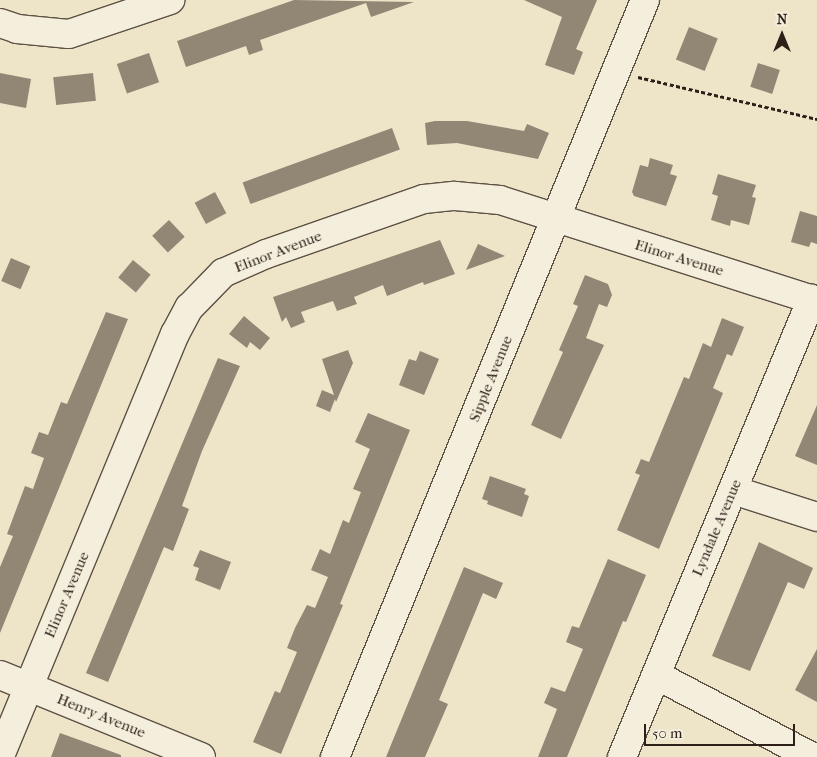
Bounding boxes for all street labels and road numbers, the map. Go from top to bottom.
street label: Elinor Avenue [232,227,324,277]
street label: Elinor Avenue [632,236,726,280]
street label: Sipple Avenue [466,333,516,425]
street label: Lyndale Avenue [688,477,746,579]
street label: Elinor Avenue [41,549,93,641]
street label: Henry Avenue [54,690,148,742]

